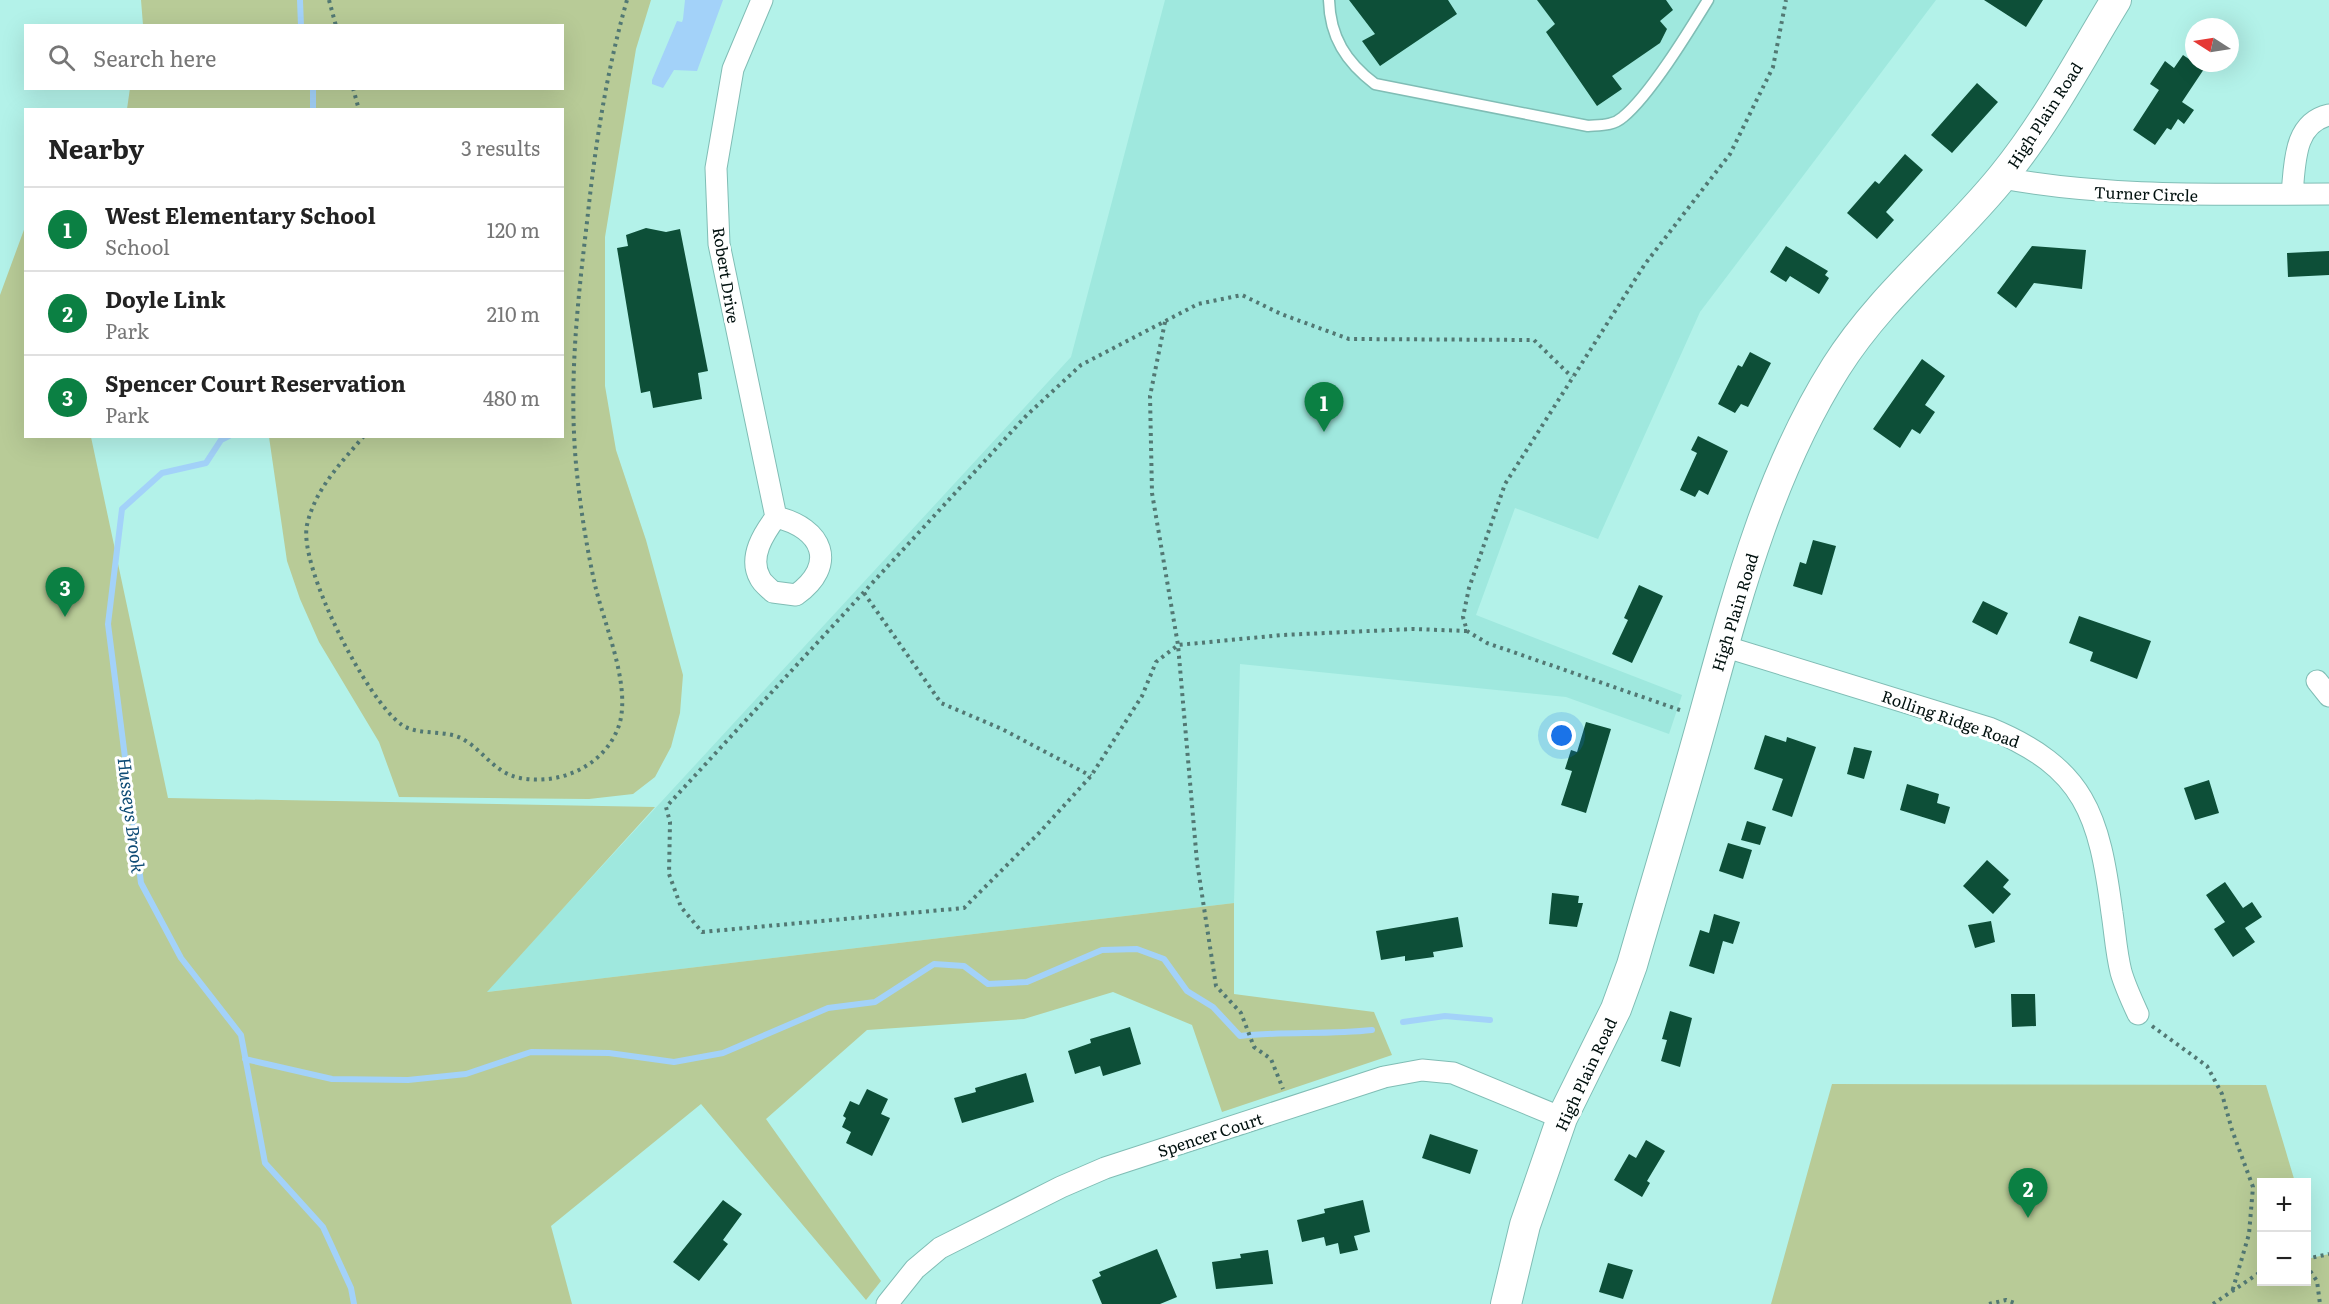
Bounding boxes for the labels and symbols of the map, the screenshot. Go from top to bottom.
north arrow [2185,18,2239,72]
street label: High Plain Road [2000,57,2088,173]
street label: Turner Circle [2094,179,2198,207]
street label: Robert Drive [708,225,746,325]
pin: 1 [1304,382,1344,432]
street label: High Plain Road [1705,550,1763,674]
pin: 3 [46,568,84,617]
street label: Rolling Ridge Road [1879,683,2023,753]
your location [1547,721,1576,750]
water label: Husseys Brook [112,756,153,875]
street label: High Plain Road [1548,1013,1622,1135]
street label: Spencer Court [1154,1105,1266,1162]
pin: 2 [2008,1168,2048,1218]

